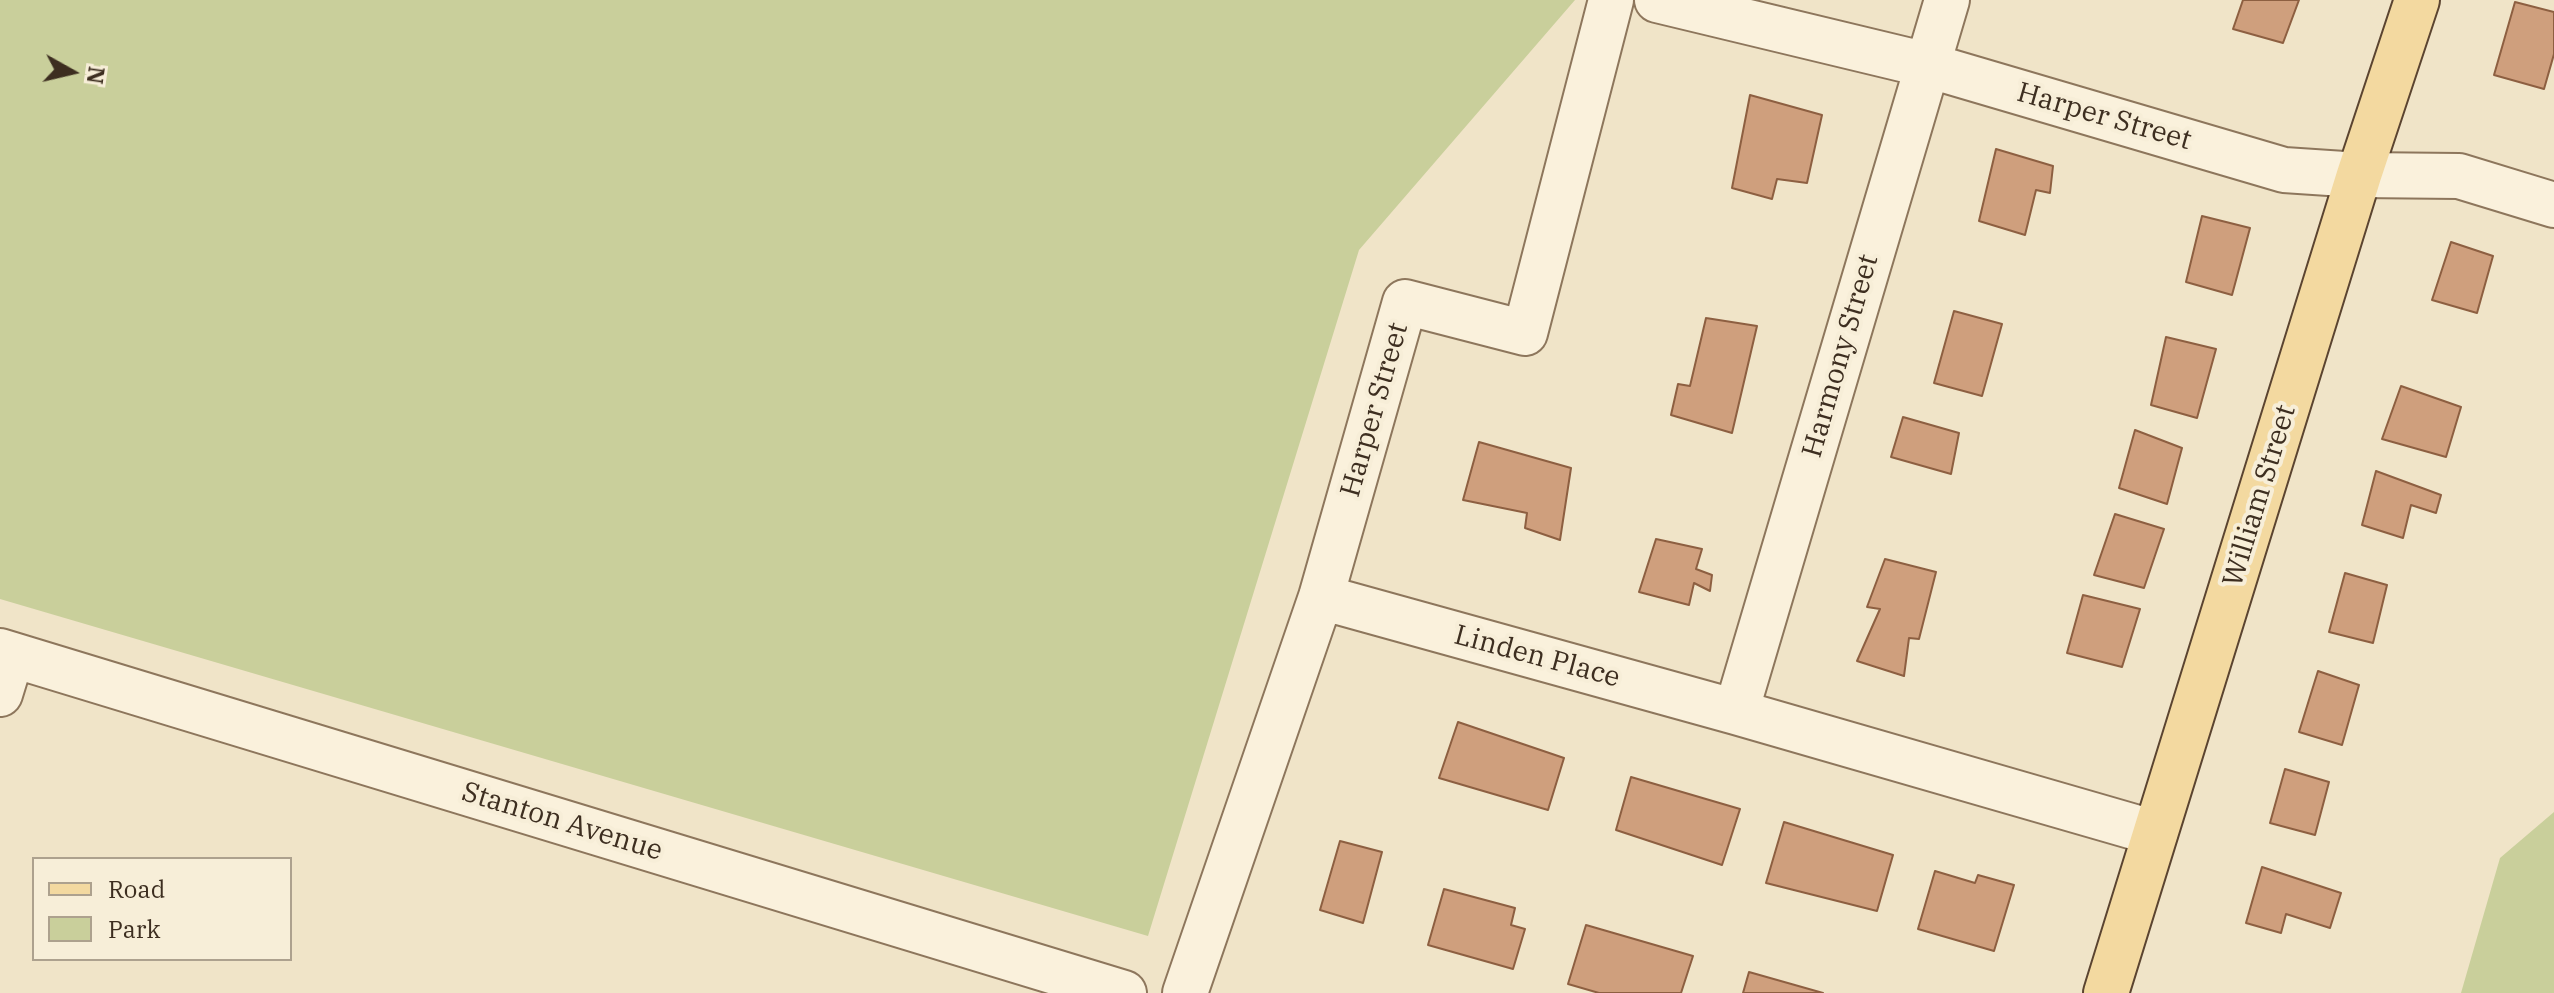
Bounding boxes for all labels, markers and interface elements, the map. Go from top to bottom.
north arrow [32,32,112,112]
text: N [81,65,112,86]
street label: Harper Street [2013,76,2195,158]
street label: Harmony Street [1796,251,1886,461]
street label: Harper Street [1334,319,1416,501]
street label: William Street [2216,401,2304,591]
street label: Linden Place [1450,619,1624,695]
street label: Stanton Avenue [458,776,666,868]
legend [32,857,292,961]
text: Road [108,873,165,905]
text: Park [108,913,160,945]

